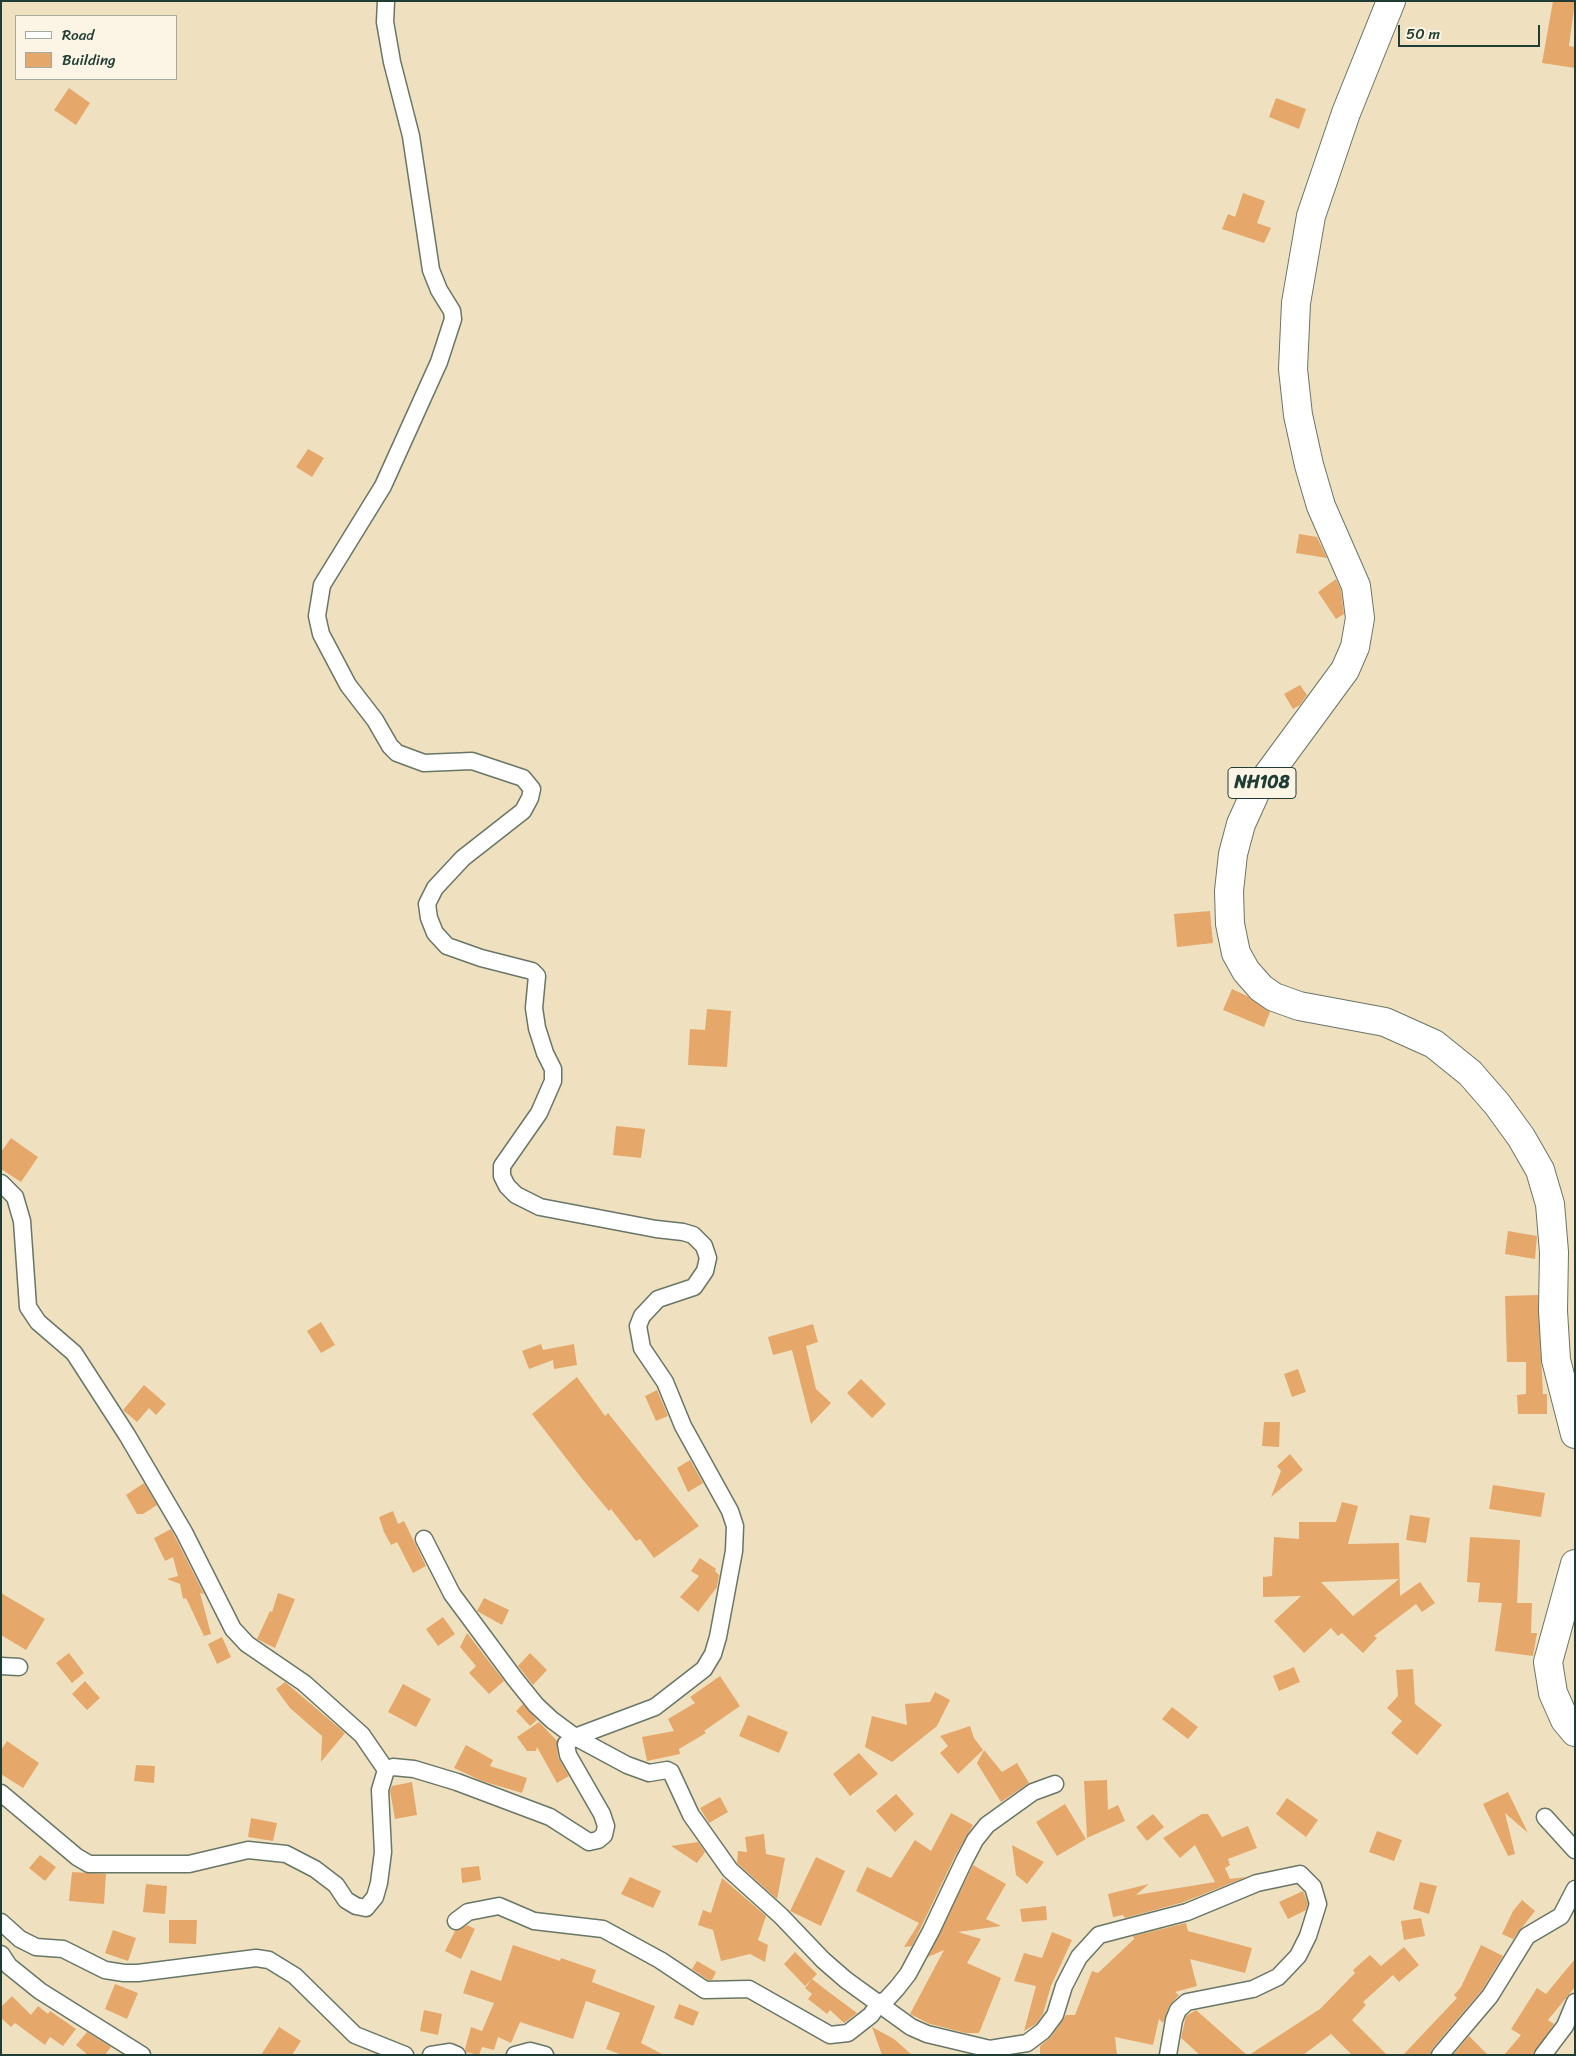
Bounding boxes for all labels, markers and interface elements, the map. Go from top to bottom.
legend [15,15,178,80]
scale bar [1401,15,1544,47]
text: 50 m [1406,21,1440,47]
text: Road [62,22,94,48]
text: Building [62,47,116,73]
road number: NH108 [1228,768,1296,798]

